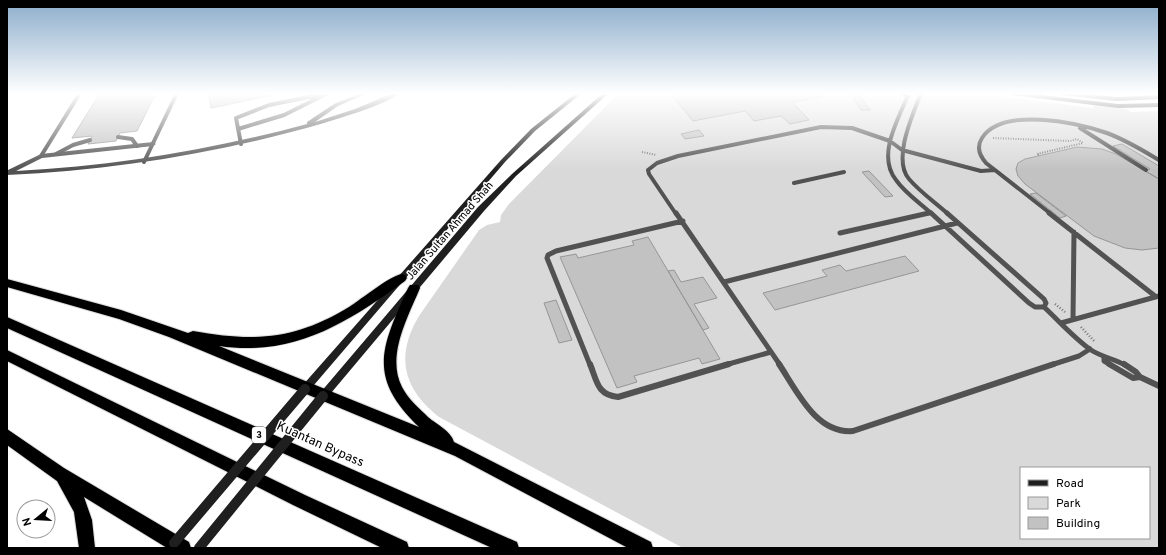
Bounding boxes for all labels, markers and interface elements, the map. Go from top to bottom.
street label: Jalan Sultan Ahmad Shah [403,179,497,283]
street label: Kuantan Bypass [274,419,366,471]
road number: 3 [252,427,266,443]
legend [1020,467,1150,539]
text: Road [1056,476,1084,492]
text: Park [1056,496,1081,512]
north arrow [16,499,56,539]
text: N [20,516,35,528]
text: Building [1056,516,1100,532]

